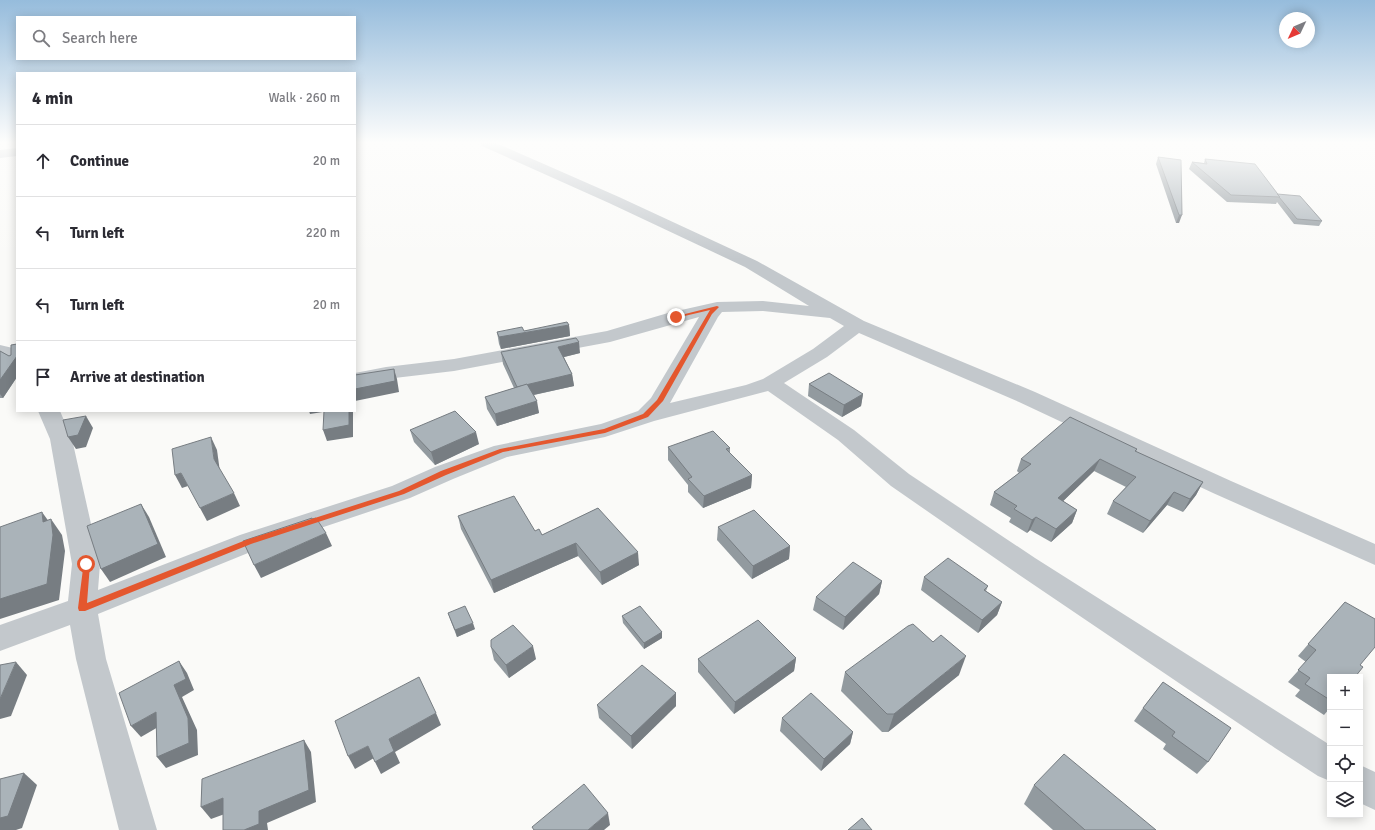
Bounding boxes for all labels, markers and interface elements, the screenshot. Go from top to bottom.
north arrow [1279,12,1315,48]
search box [16,16,356,60]
icon: search [30,27,52,49]
text: Search here [62,29,138,47]
text: 4 min [32,88,73,109]
text: Walk · 260 m [269,90,340,106]
icon: ahead [32,150,54,172]
text: Continue [70,152,129,170]
text: 20 m [313,153,340,169]
icon: left [32,222,54,244]
text: Turn left [70,224,124,242]
text: 220 m [306,225,340,241]
icon: left [32,294,54,316]
text: Turn left [70,296,124,314]
text: 20 m [313,297,340,313]
route end [667,308,685,326]
icon: arrive [32,366,54,388]
text: Arrive at destination [70,368,205,386]
route start [77,555,95,573]
map controls [1327,674,1363,818]
button: + [1327,674,1363,710]
button: − [1327,710,1363,746]
button: locate [1327,746,1363,782]
button: layers [1327,782,1363,818]

